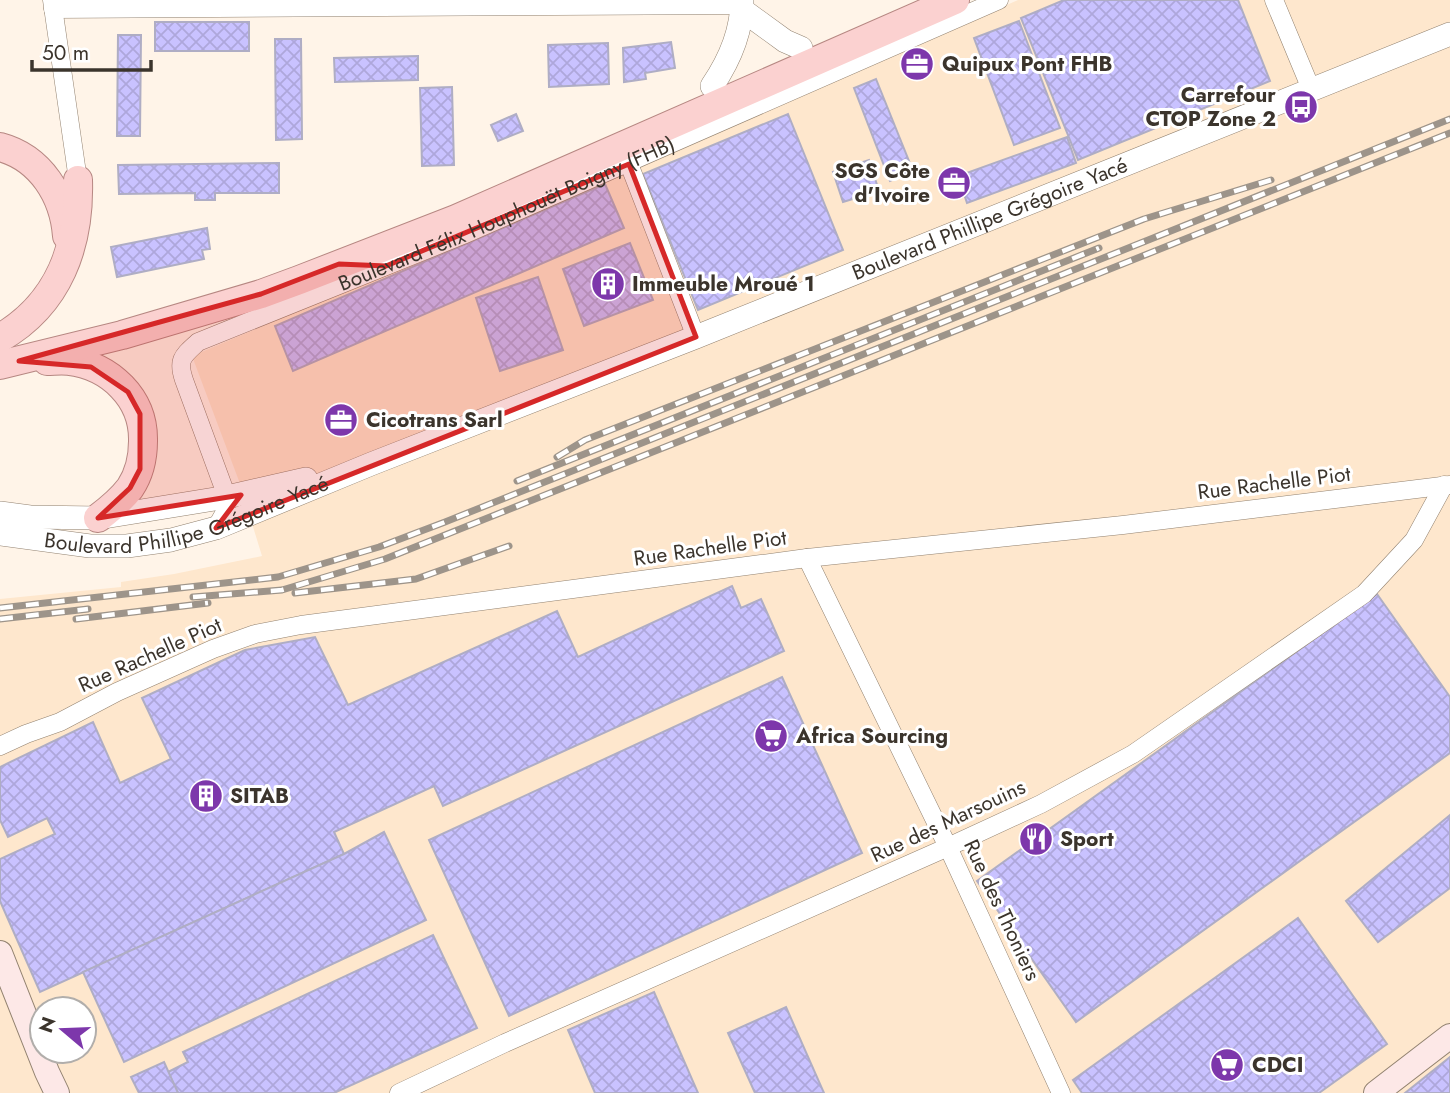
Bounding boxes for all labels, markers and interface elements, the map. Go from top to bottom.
scale bar [32,28,150,72]
text: 50 m [42,38,89,68]
office icon: Quipux Pont FHB [898,45,936,83]
place label: Quipux Pont FHB [942,49,1113,79]
place label: Carrefour CTOP Zone 2 [1146,80,1276,134]
bus stop icon: Carrefour CTOP Zone 2 [1282,88,1320,126]
street label: Boulevard Félix Houphouët Boigny (FHB) [334,129,680,299]
street label: Boulevard Phillipe Grégoire Yacé [848,150,1132,288]
place label: SGS Côte d'Ivoire [835,156,930,210]
office icon: SGS Côte d'Ivoire [935,164,973,202]
building icon: Immeuble Mroué 1 [589,265,627,303]
place label: Immeuble Mroué 1 [632,269,815,299]
office icon: Cicotrans Sarl [322,401,360,439]
place label: Cicotrans Sarl [366,405,503,435]
street label: Rue Rachelle Piot [1196,459,1352,507]
street label: Boulevard Phillipe Grégoire Yacé [42,468,333,561]
street label: Rue Rachelle Piot [632,522,788,574]
street label: Rue Rachelle Piot [74,610,226,700]
supermarket icon: Africa Sourcing [752,717,790,755]
place label: Africa Sourcing [795,721,948,751]
street label: Rue des Marsouins [866,772,1030,870]
building icon: SITAB [187,777,225,815]
place label: SITAB [230,781,289,811]
restaurant icon: Sport [1017,820,1055,858]
place label: Sport [1060,824,1114,854]
street label: Rue des Thoniers [956,834,1048,986]
north arrow [28,995,98,1065]
text: N [32,1013,63,1036]
supermarket icon: CDCI [1208,1046,1246,1084]
place label: CDCI [1252,1050,1304,1080]

